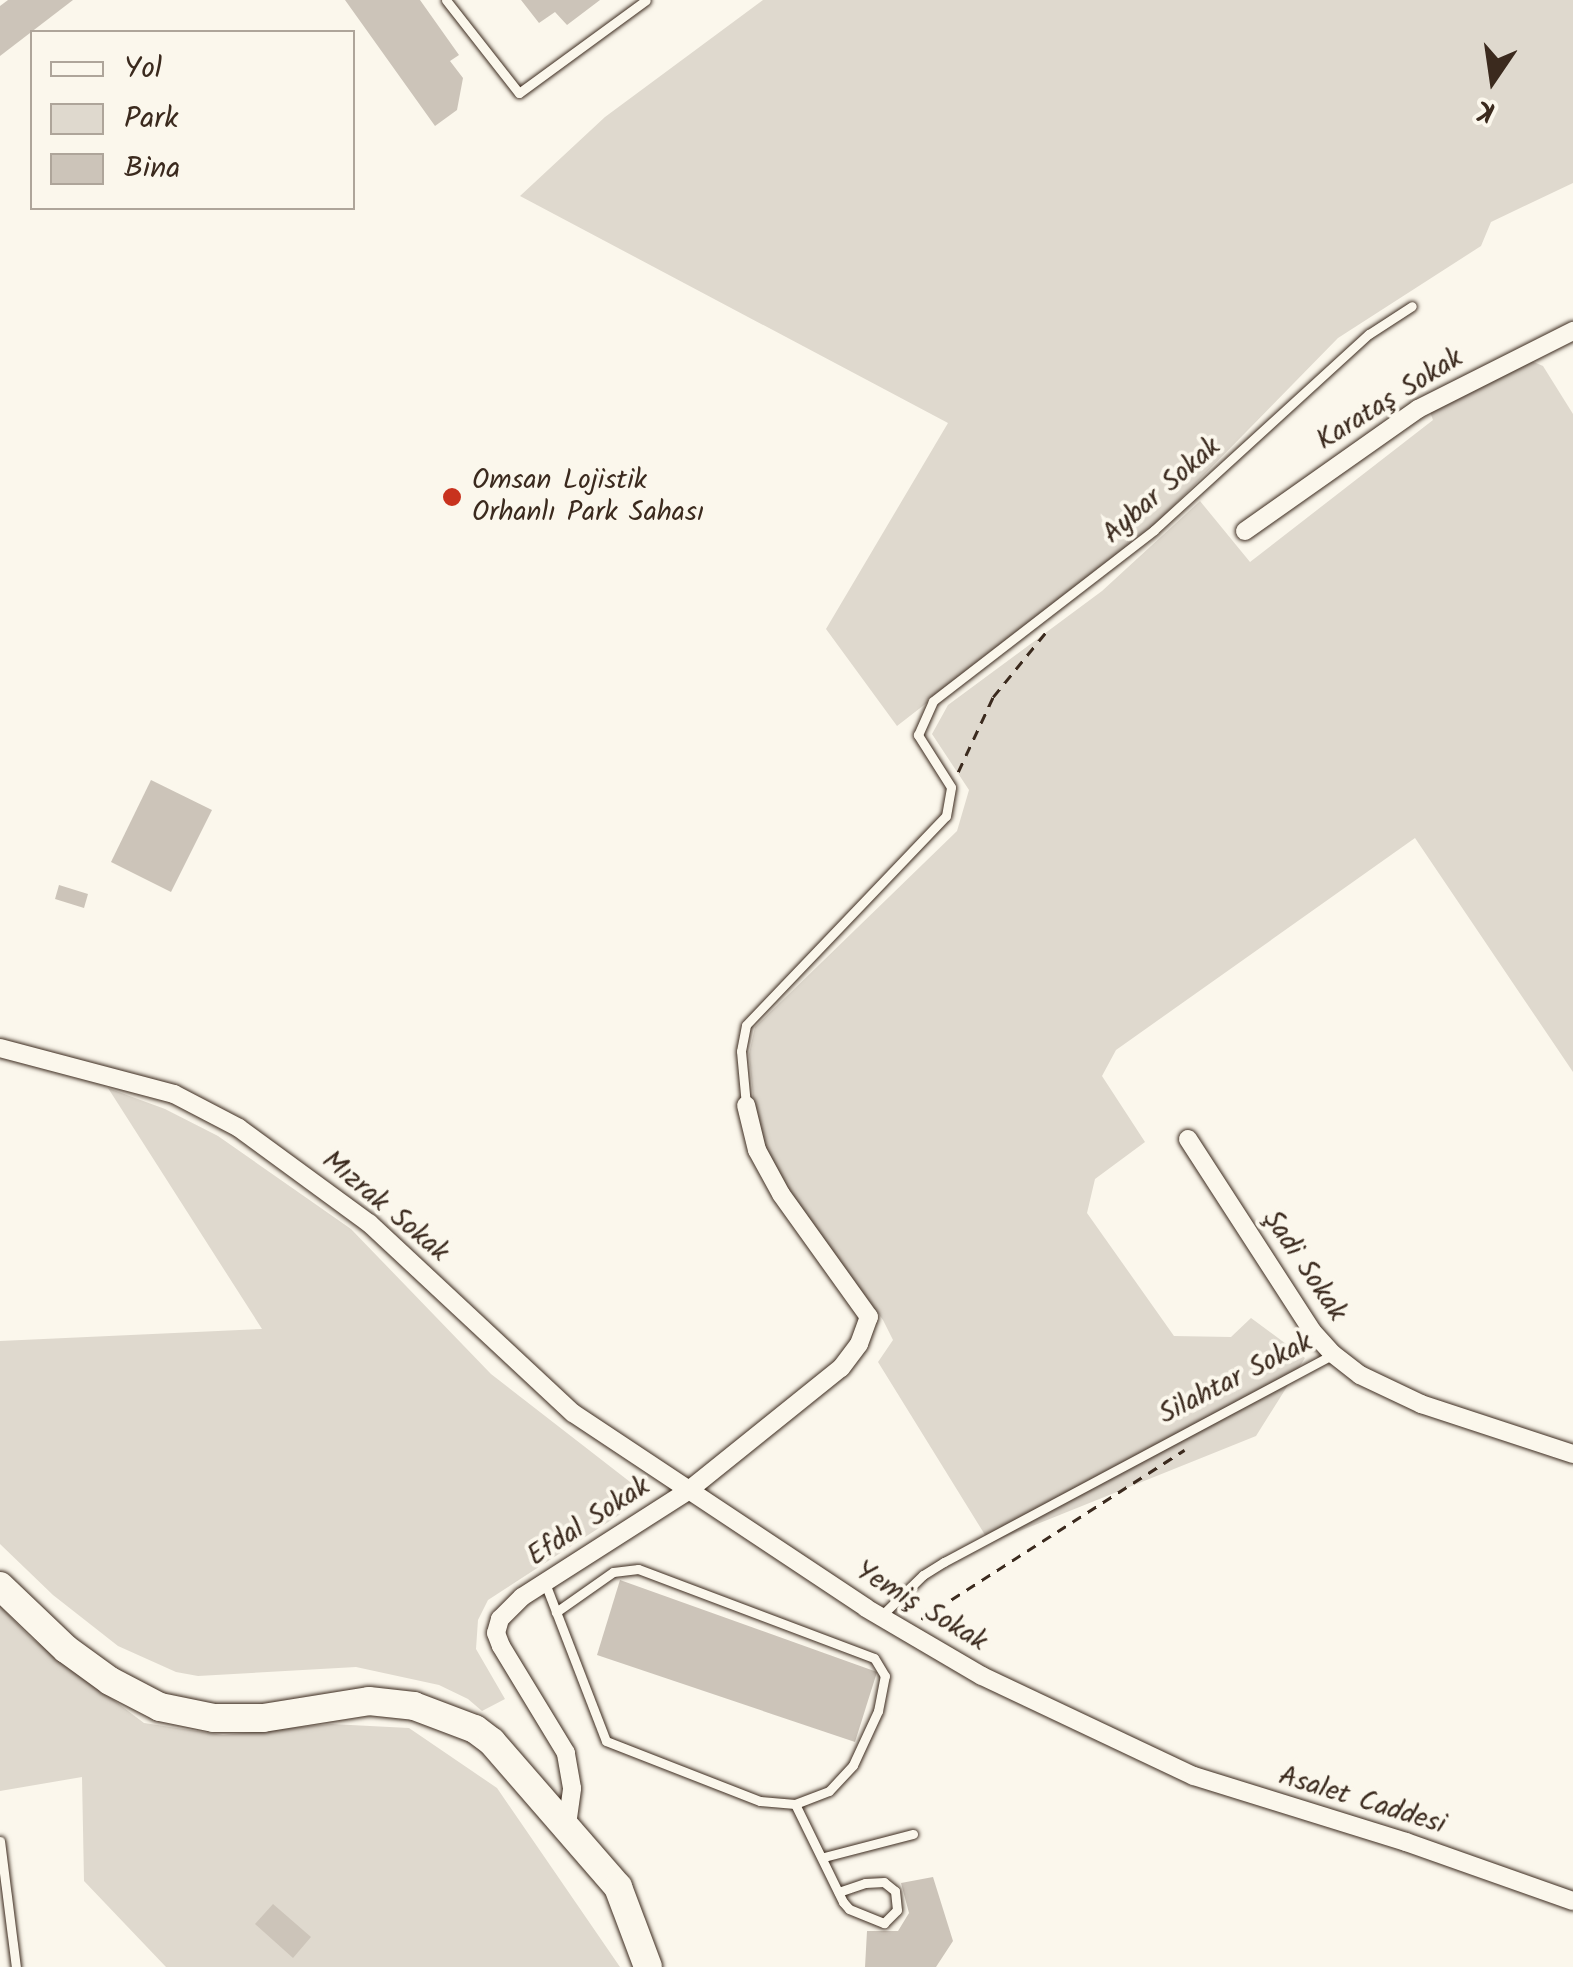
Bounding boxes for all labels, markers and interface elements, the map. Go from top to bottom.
legend [30,30,355,210]
north arrow [1443,30,1543,130]
text: Yol [124,45,162,93]
text: K [1473,86,1499,134]
text: Park [124,95,178,143]
text: Bina [124,145,180,193]
street label: Karataş Sokak [1311,342,1469,458]
street label: Aybar Sokak [1096,431,1228,551]
place label: Omsan Lojistik Orhanlı Park Sahası [472,464,704,530]
marker: Omsan Lojistik Orhanlı Park Sahası [441,486,463,508]
street label: Mızrak Sokak [315,1144,455,1270]
street label: Şadi Sokak [1255,1204,1353,1328]
street label: Silahtar Sokak [1154,1326,1318,1432]
street label: Efdal Sokak [522,1470,656,1574]
street label: Yemiş Sokak [849,1555,993,1659]
street label: Asalet Caddesi [1275,1760,1449,1842]

